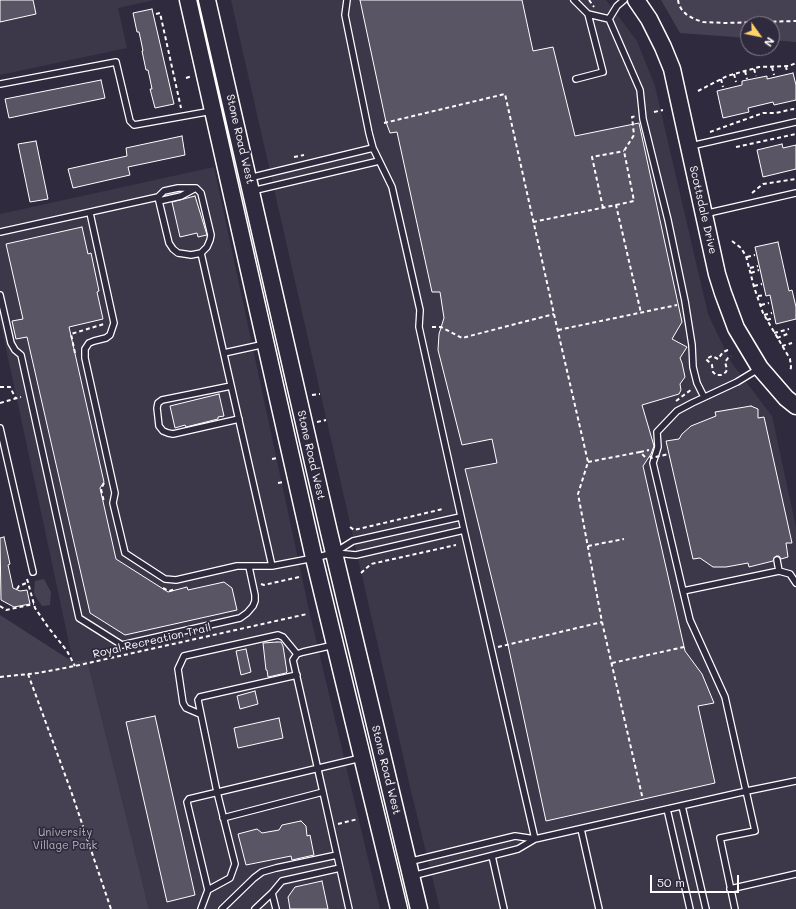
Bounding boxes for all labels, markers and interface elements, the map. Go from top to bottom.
north arrow [740,16,780,56]
text: N [761,35,778,50]
street label: Stone Road West [223,93,257,185]
street label: Scottsdale Drive [686,165,720,255]
street label: Stone Road West [294,409,328,501]
street label: Royal Recreation Trail [92,621,212,661]
street label: Stone Road West [369,724,403,816]
park label: University Village Park [33,826,97,852]
scale bar [652,867,741,893]
text: 50 m [657,874,685,890]

